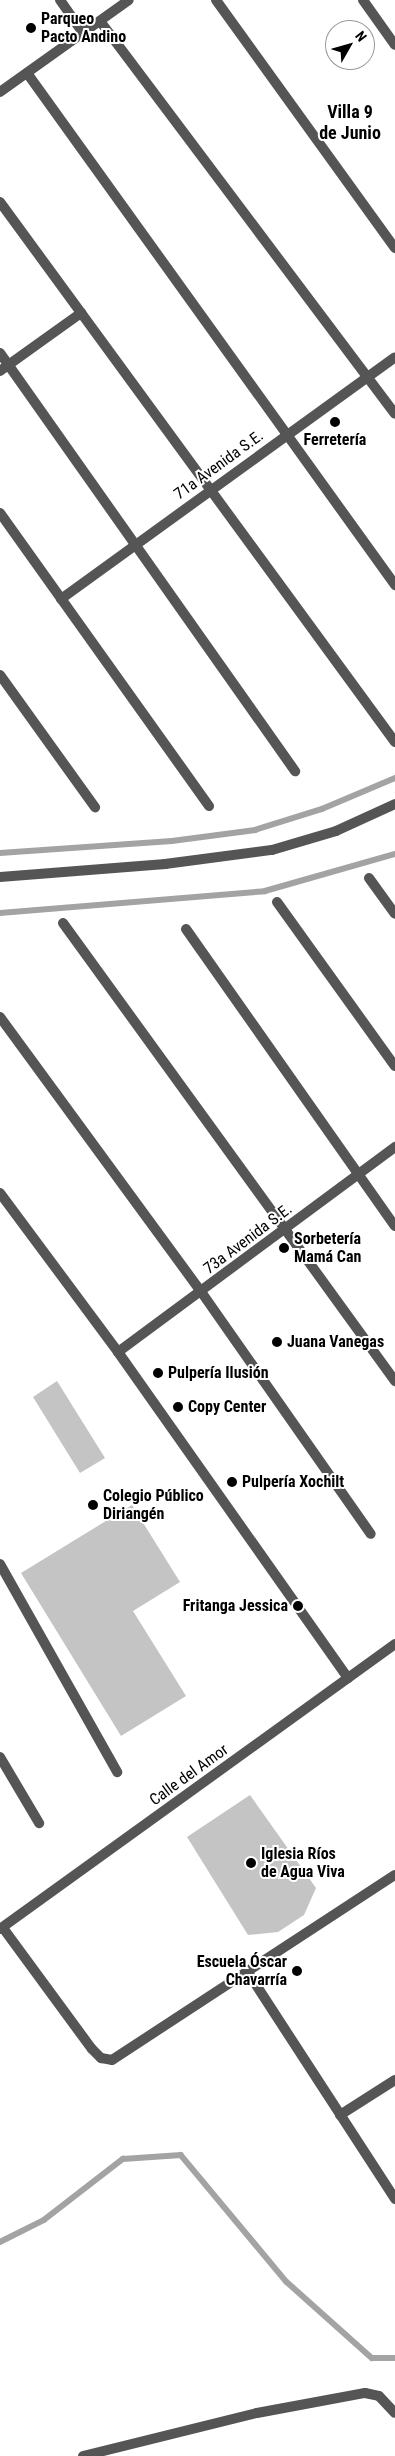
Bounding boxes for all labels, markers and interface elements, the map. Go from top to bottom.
place label: Parqueo Pacto Andino [41,9,126,47]
north arrow [325,20,375,70]
marker: Parqueo Pacto Andino [25,22,37,34]
text: N [352,28,370,45]
district label: Villa 9 de Junio [319,102,381,144]
marker: Ferretería [329,416,341,428]
street label: 71a Avenida S.E. [171,426,267,504]
place label: Ferretería [304,430,366,450]
street label: 73a Avenida S.E. [200,1200,296,1278]
place label: Sorbetería Mamá Can [294,1229,361,1267]
marker: Sorbetería Mamá Can [278,1242,290,1254]
place label: Juana Vanegas [287,1332,384,1352]
marker: Juana Vanegas [271,1336,283,1348]
place label: Pulpería Ilusión [168,1363,269,1383]
marker: Pulpería Ilusión [152,1367,164,1379]
place label: Copy Center [188,1397,266,1417]
marker: Copy Center [172,1401,184,1413]
place label: Pulpería Xochilt [242,1472,344,1492]
marker: Pulpería Xochilt [226,1476,238,1488]
place label: Colegio Público Diriangén [103,1486,204,1524]
marker: Colegio Público Diriangén [87,1499,99,1511]
place label: Fritanga Jessica [183,1596,288,1616]
marker: Fritanga Jessica [292,1600,304,1612]
street label: Calle del Amor [146,1740,232,1810]
place label: Iglesia Ríos de Agua Viva [261,1844,345,1882]
marker: Iglesia Ríos de Agua Viva [245,1857,257,1869]
place label: Escuela Óscar Chavarría [197,1952,287,1990]
marker: Escuela Óscar Chavarría [291,1965,303,1977]

